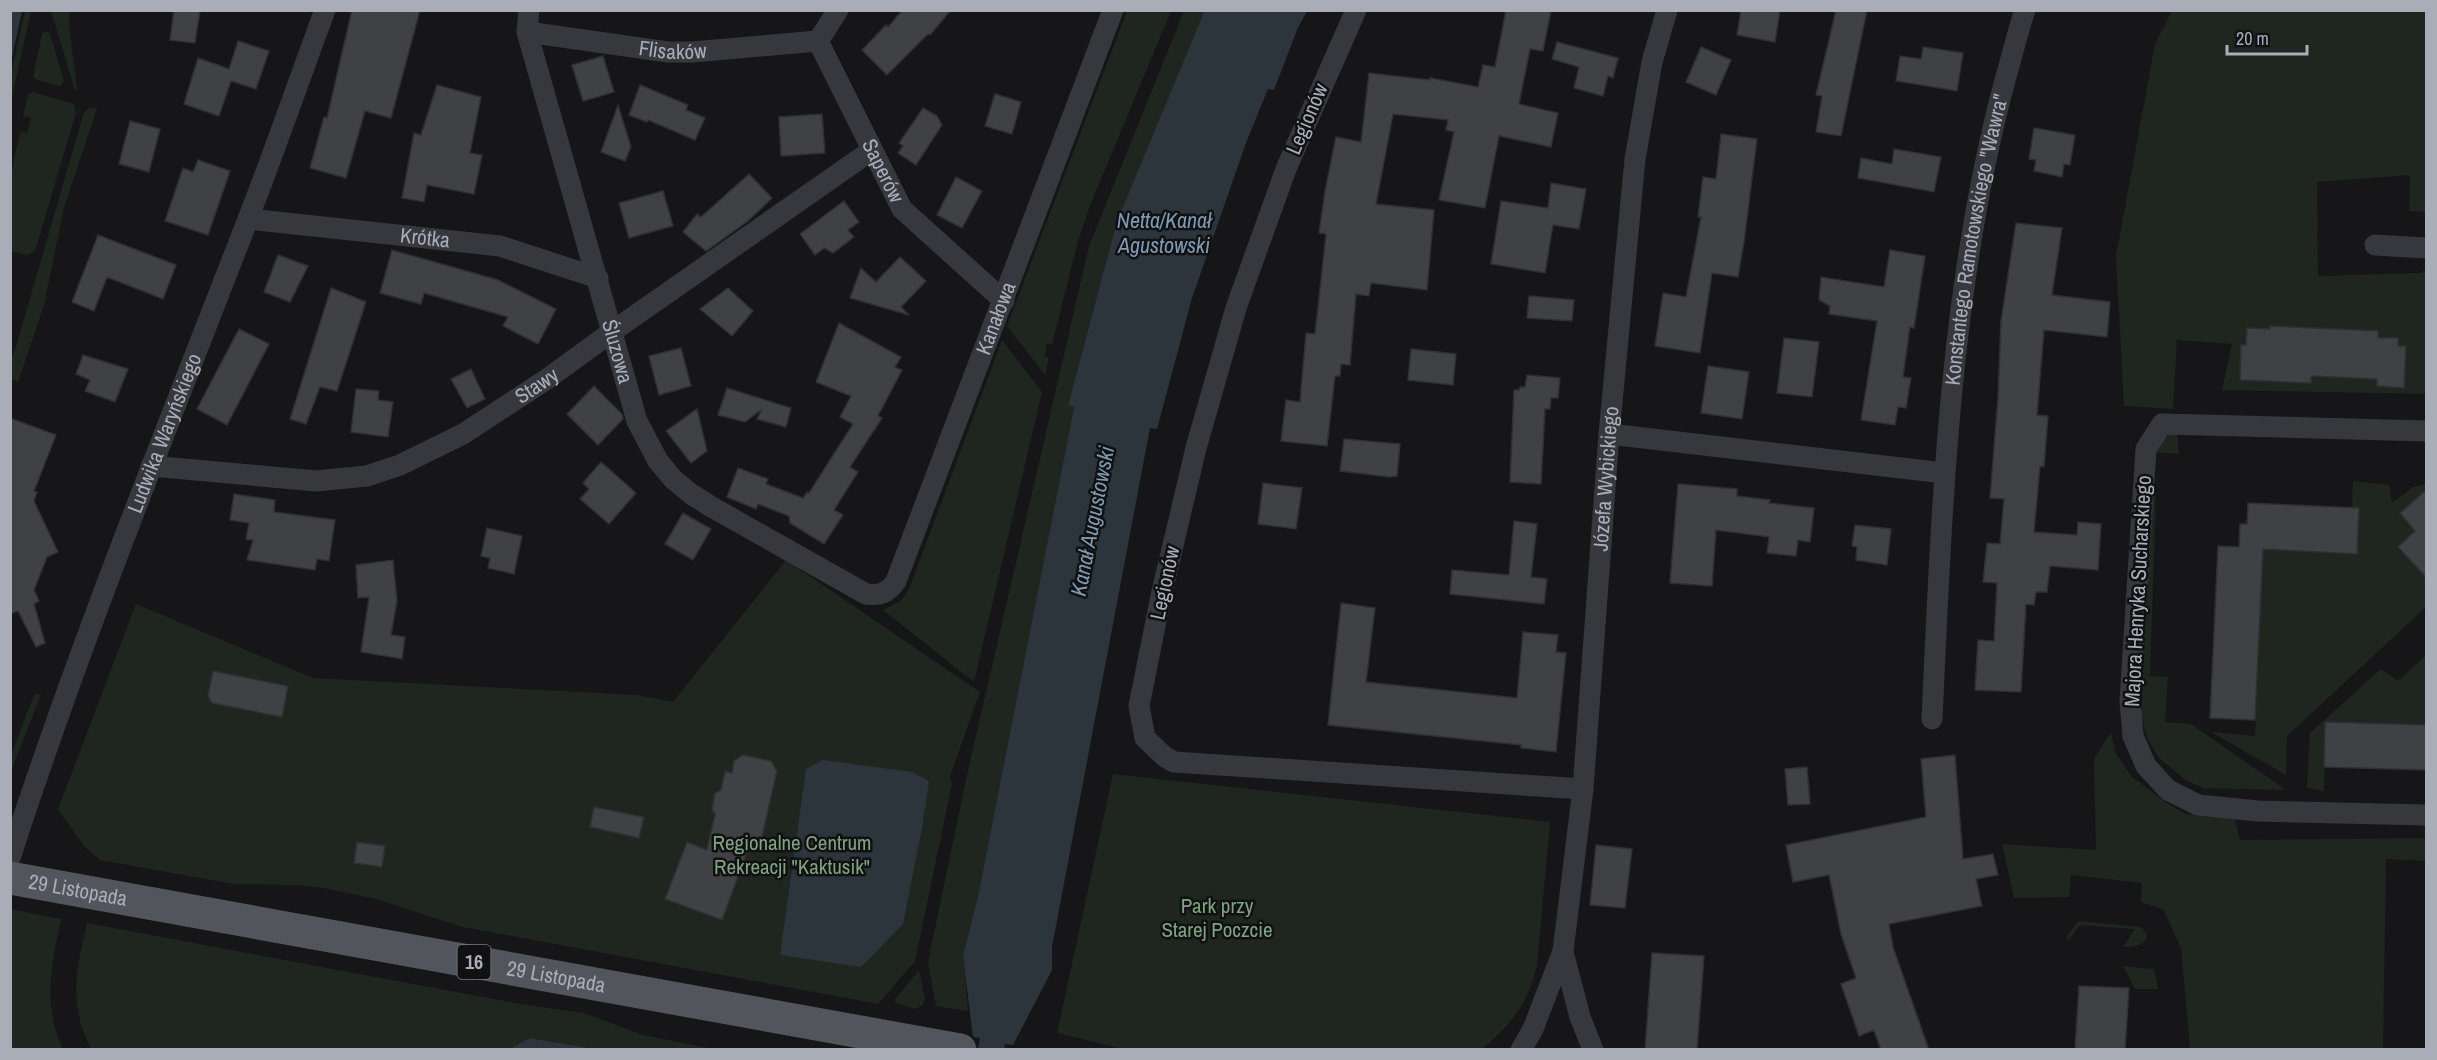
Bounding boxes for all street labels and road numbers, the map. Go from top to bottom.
street label: Flisaków [637,33,708,66]
street label: Legionów [1279,78,1335,159]
street label: Konstantego Ramotowskiego "Wawra" [1938,91,2015,387]
street label: Saperów [855,134,912,208]
street label: Krótka [399,220,452,255]
street label: Kanałowa [968,277,1023,359]
street label: Śluzowa [595,316,641,387]
street label: Ludwika Waryńskiego [120,349,208,517]
street label: Stawy [509,360,565,410]
street label: Józefa Wybickiego [1585,405,1626,552]
street label: Majora Henryka Sucharskiego [2117,475,2158,707]
street label: Legionów [1143,543,1187,622]
street label: 29 Listopada [26,867,130,913]
road number: 16 [458,945,490,979]
street label: 29 Listopada [505,953,608,1000]

